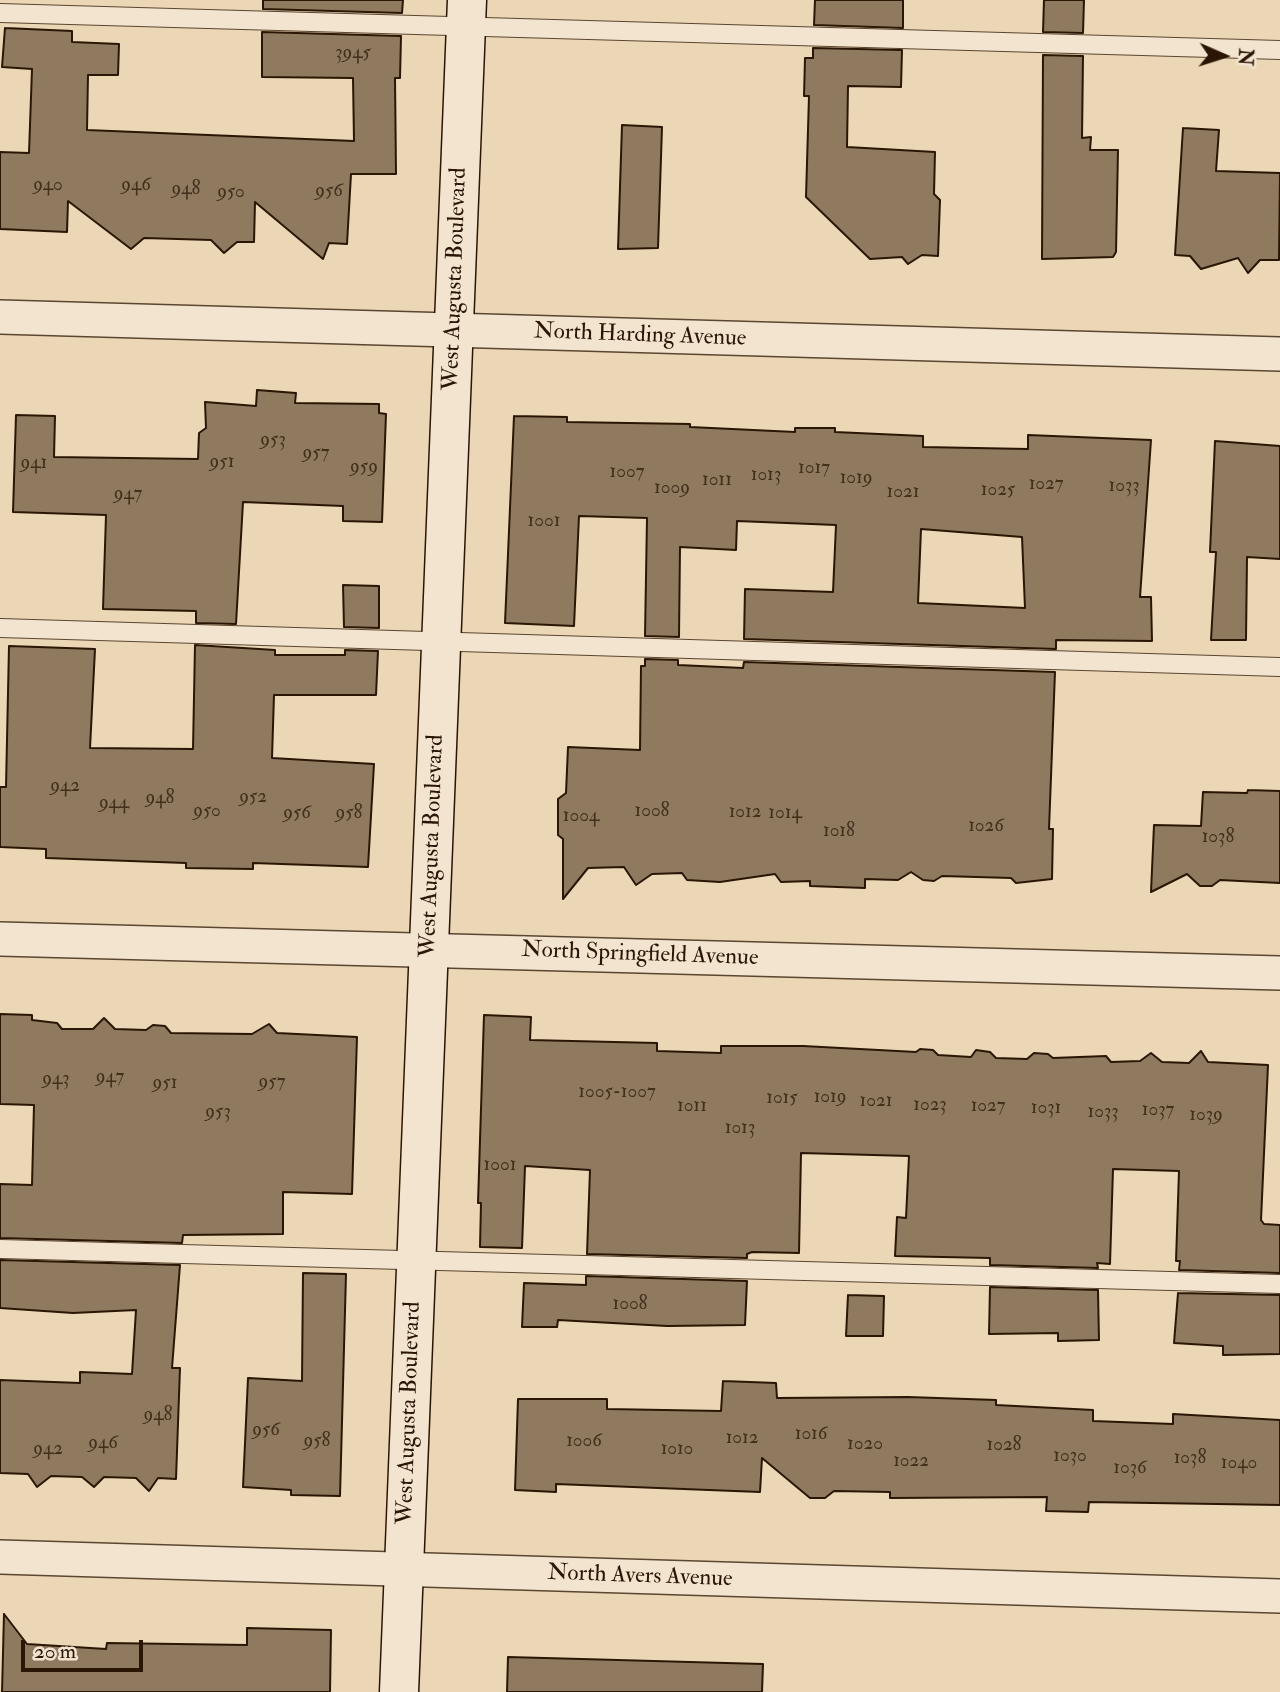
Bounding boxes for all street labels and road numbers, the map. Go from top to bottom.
street label: West Augusta Boulevard [438,167,474,391]
street label: North Harding Avenue [533,318,747,354]
street label: West Augusta Boulevard [415,734,451,958]
street label: North Springfield Avenue [521,937,759,973]
street label: West Augusta Boulevard [392,1301,428,1525]
street label: North Avers Avenue [547,1560,733,1594]

